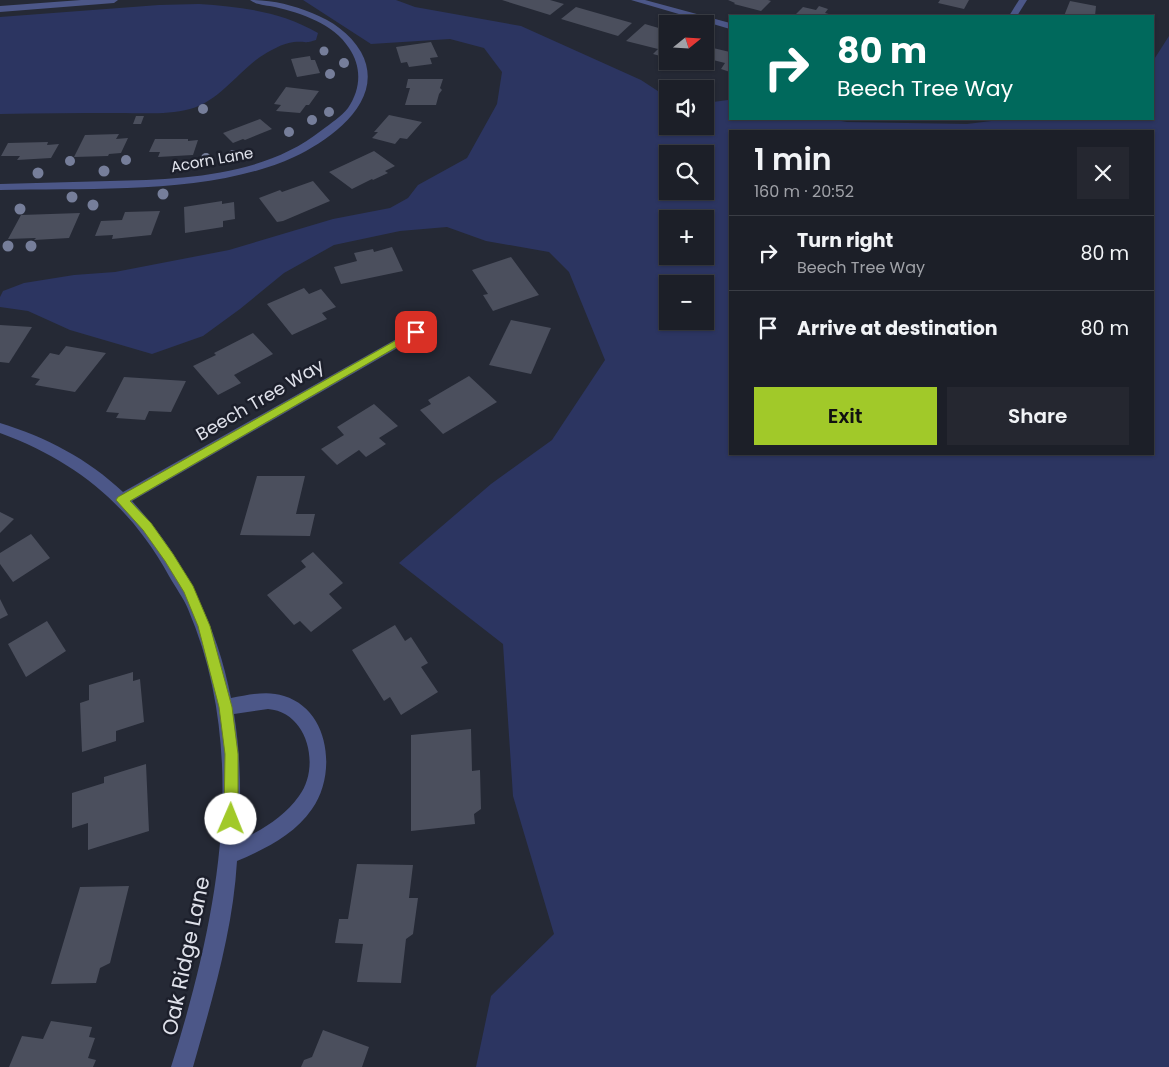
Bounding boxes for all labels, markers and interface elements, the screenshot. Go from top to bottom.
north arrow [659,15,714,70]
map controls [659,15,714,330]
text: 80 m [837,26,927,75]
icon: right [754,35,819,100]
text: Beech Tree Way [837,73,1013,104]
button: sound [659,80,714,135]
text: 1 min [754,138,832,181]
street label: Acorn Lane [169,142,255,177]
button: search [659,145,714,200]
button: close [1077,147,1129,199]
text: 160 m · 20:52 [754,180,854,203]
button: + [659,210,714,265]
text: Turn right [797,227,893,254]
icon: right [754,239,782,267]
text: 80 m [1080,240,1129,267]
text: Beech Tree Way [797,256,925,279]
button: − [659,275,714,330]
pin [395,311,437,353]
icon: arrive [754,314,782,342]
text: Arrive at destination [797,315,998,342]
text: 80 m [1080,315,1129,342]
icon: arrive [402,318,430,346]
street label: Beech Tree Way [191,353,328,446]
button: Exit [754,387,937,445]
button: Share [947,387,1129,445]
position arrow [204,792,256,844]
street label: Oak Ridge Lane [155,874,217,1038]

